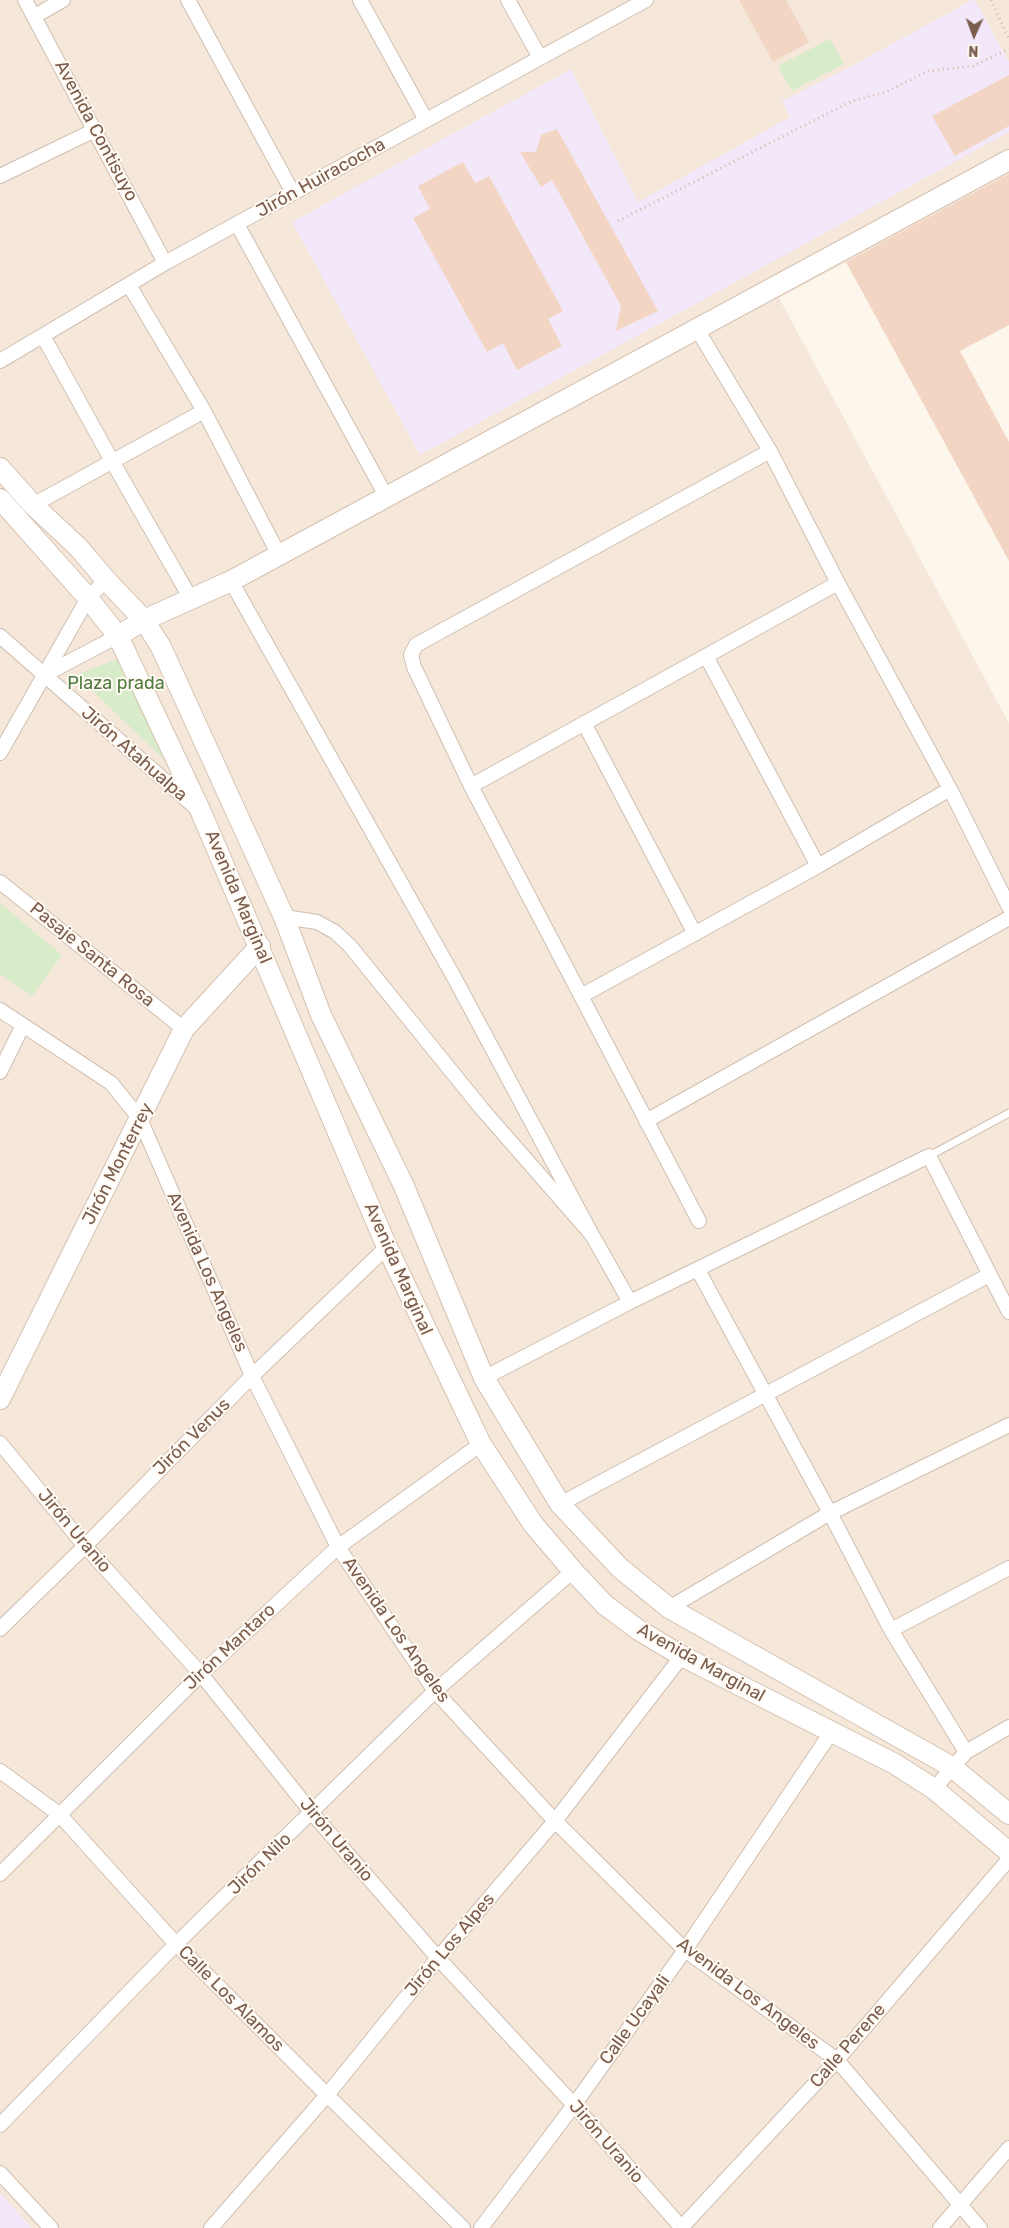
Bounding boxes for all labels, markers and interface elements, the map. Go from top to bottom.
north arrow [949,10,999,60]
text: N [968,42,979,59]
street label: Avenida Contisuyo [50,57,142,205]
street label: Jirón Huiracocha [253,134,389,222]
park label: Plaza prada [67,673,165,695]
street label: Jirón Atahualpa [77,702,191,806]
street label: Avenida Marginal [200,827,276,967]
street label: Pasaje Santa Rosa [25,898,159,1012]
street label: Jirón Monterrey [78,1100,158,1228]
street label: Avenida Los Angeles [162,1189,252,1355]
street label: Avenida Marginal [359,1199,437,1339]
street label: Jirón Venus [149,1394,235,1480]
street label: Jirón Uranio [33,1485,115,1577]
street label: Avenida Los Angeles [338,1553,454,1707]
street label: Jirón Mantaro [180,1599,280,1695]
street label: Avenida Marginal [633,1619,769,1707]
street label: Jirón Uranio [295,1794,377,1886]
street label: Jirón Nilo [224,1829,296,1899]
street label: Jirón Los Alpes [400,1889,500,2001]
street label: Avenida Los Angeles [672,1933,824,2055]
street label: Calle Los Alamos [174,1942,288,2056]
street label: Calle Ucayali [595,1971,675,2069]
street label: Calle Perene [806,2000,890,2092]
street label: Jirón Uranio [564,2096,648,2188]

